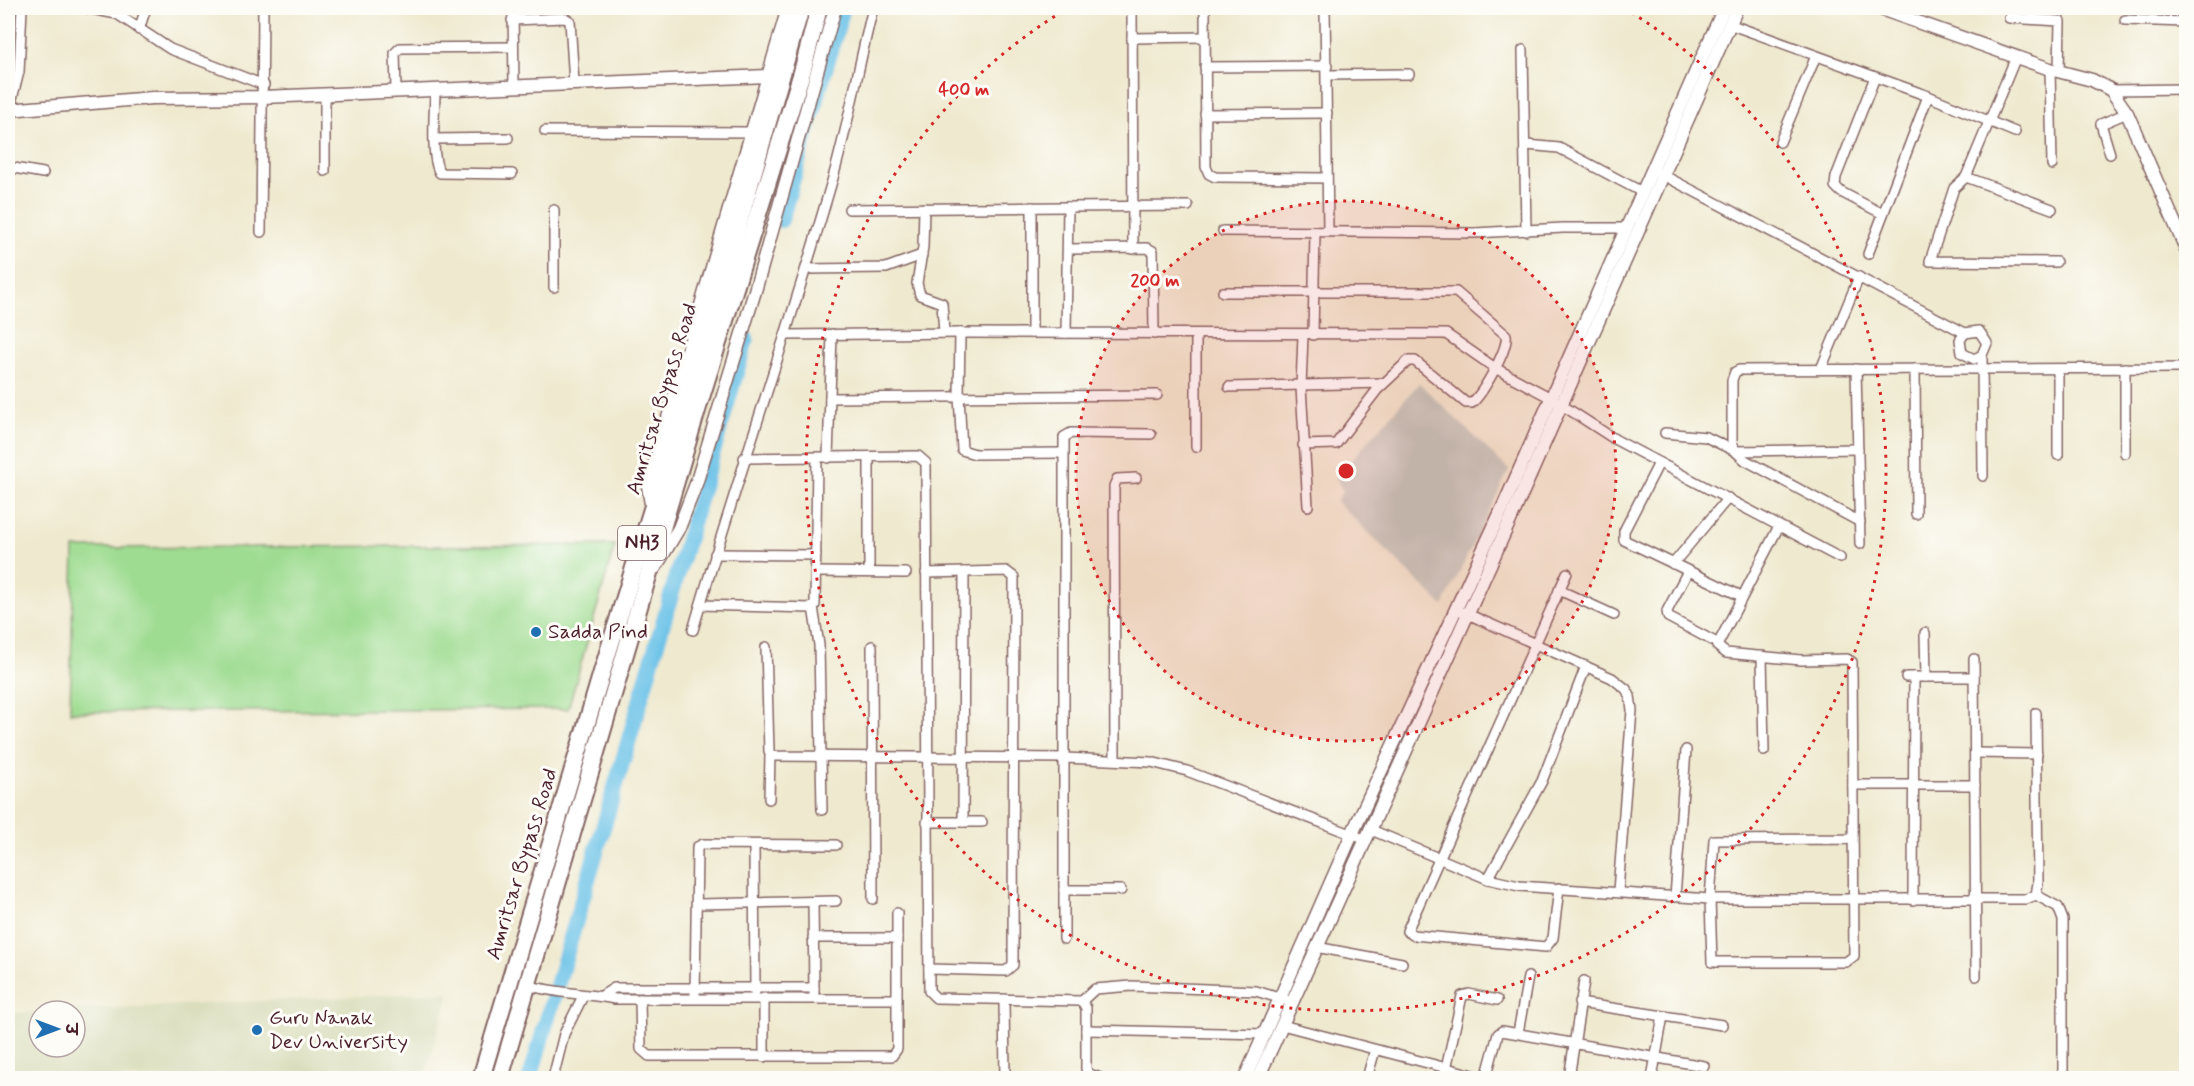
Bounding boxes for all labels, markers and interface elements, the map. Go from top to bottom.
text: 400 m [939,78,989,102]
text: 200 m [1130,269,1180,293]
street label: Amritsar Bypass Road [620,300,704,498]
centre of rings [1336,461,1356,481]
road number: NH3 [618,526,666,560]
place label: Sadda Pind [548,618,648,646]
marker: Sadda Pind [529,625,543,639]
street label: Amritsar Bypass Road [480,765,564,963]
north arrow [27,999,87,1059]
place label: Guru Nanak Dev University [269,1004,408,1056]
text: उ [60,1022,81,1036]
marker: Guru Nanak Dev University [250,1023,264,1037]

